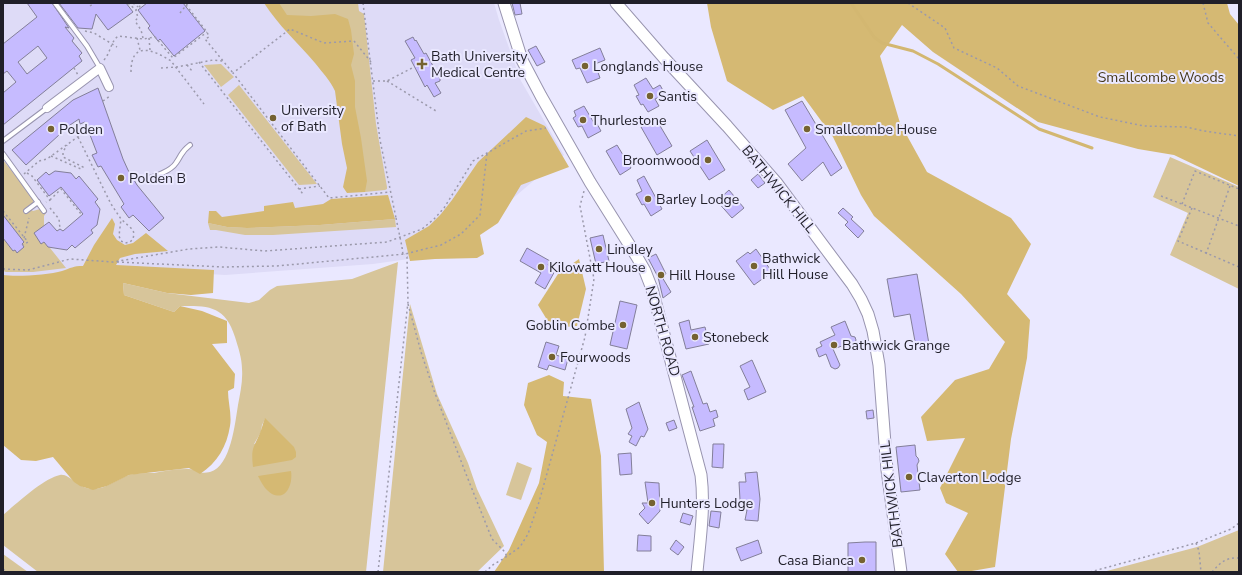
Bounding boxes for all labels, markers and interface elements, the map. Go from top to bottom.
place label: Bath University Medical Centre [431,47,528,82]
place label: Longlands House [593,57,703,76]
marker: Bath University Medical Centre [416,58,428,70]
marker: Longlands House [580,61,590,71]
park label: Smallcombe Woods [1098,68,1225,87]
place label: Santis [658,87,697,106]
marker: Santis [645,91,655,101]
place label: University of Bath [281,101,345,136]
place label: Thurlestone [591,111,666,130]
marker: University of Bath [268,113,278,123]
marker: Thurlestone [578,115,588,125]
place label: Polden [59,120,103,139]
place label: Smallcombe House [815,120,937,139]
marker: Polden [46,124,56,134]
marker: Smallcombe House [802,124,812,134]
street label: BATHWICK HILL [737,141,820,237]
place label: Broomwood [623,151,700,170]
marker: Broomwood [703,155,713,165]
place label: Polden B [129,169,186,188]
marker: Polden B [116,173,126,183]
place label: Barley Lodge [656,190,739,209]
marker: Barley Lodge [643,194,653,204]
place label: Lindley [607,240,653,259]
marker: Lindley [594,244,604,254]
place label: Bathwick Hill House [762,249,828,284]
place label: Kilowatt House [549,258,646,277]
marker: Bathwick Hill House [749,261,759,271]
marker: Kilowatt House [536,262,546,272]
place label: Hill House [669,266,735,285]
marker: Hill House [656,270,666,280]
street label: NORTH ROAD [641,284,685,379]
place label: Goblin Combe [526,316,615,335]
marker: Goblin Combe [618,320,628,330]
place label: Stonebeck [703,328,770,347]
marker: Stonebeck [690,332,700,342]
place label: Bathwick Grange [842,336,950,355]
marker: Bathwick Grange [829,340,839,350]
place label: Fourwoods [560,348,631,367]
marker: Fourwoods [547,352,557,362]
street label: BATHWICK HILL [875,439,907,549]
place label: Claverton Lodge [917,468,1021,487]
marker: Claverton Lodge [904,472,914,482]
place label: Hunters Lodge [660,494,753,513]
marker: Hunters Lodge [647,498,657,508]
place label: Casa Bianca [778,551,854,570]
marker: Casa Bianca [857,555,867,565]

